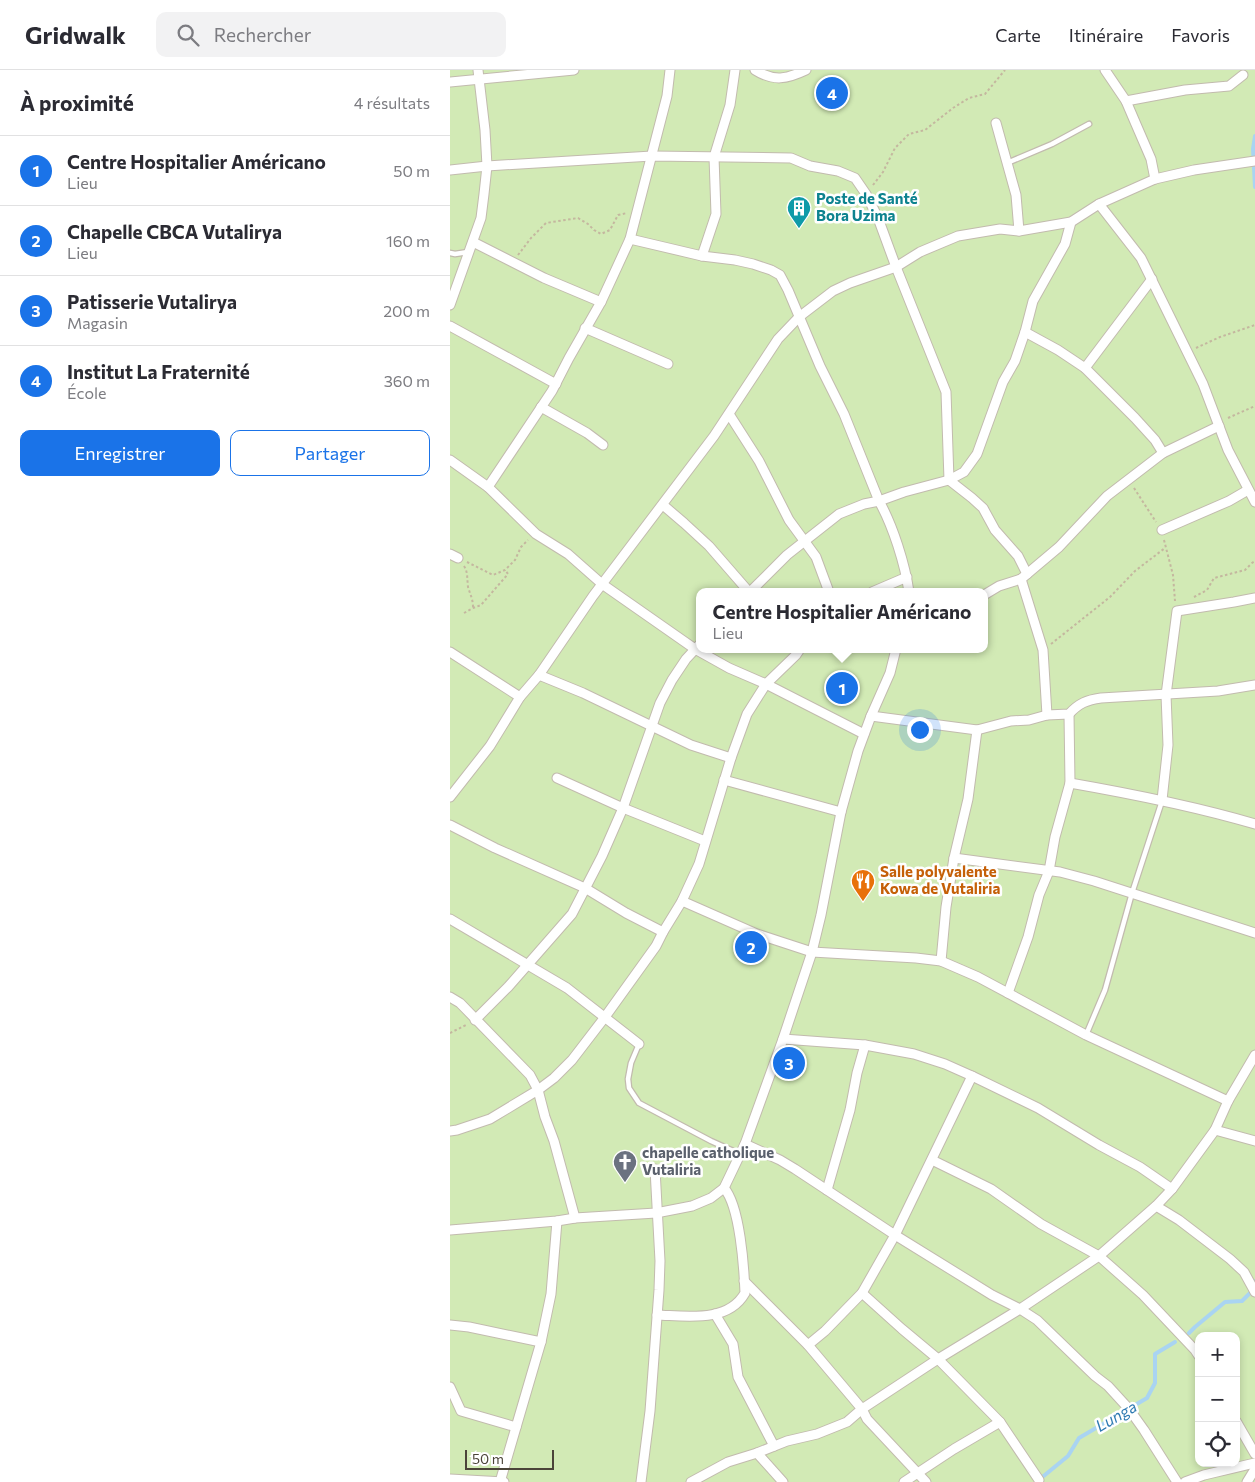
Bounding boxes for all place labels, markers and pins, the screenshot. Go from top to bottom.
pin: 4 [816,74,848,112]
place label: Poste de Santé Bora Uzima [816,189,918,224]
building icon: Poste de Santé Bora Uzima [786,195,812,229]
pin: 1 [826,669,858,707]
place label: Salle polyvalente Kowa de Vutaliria [880,862,1000,897]
restaurant icon: Salle polyvalente Kowa de Vutaliria [850,868,876,902]
pin: 2 [735,928,767,966]
pin: 3 [773,1044,805,1082]
place label: chapelle catholique Vutaliria [642,1143,774,1178]
church icon: chapelle catholique Vutaliria [612,1149,638,1183]

